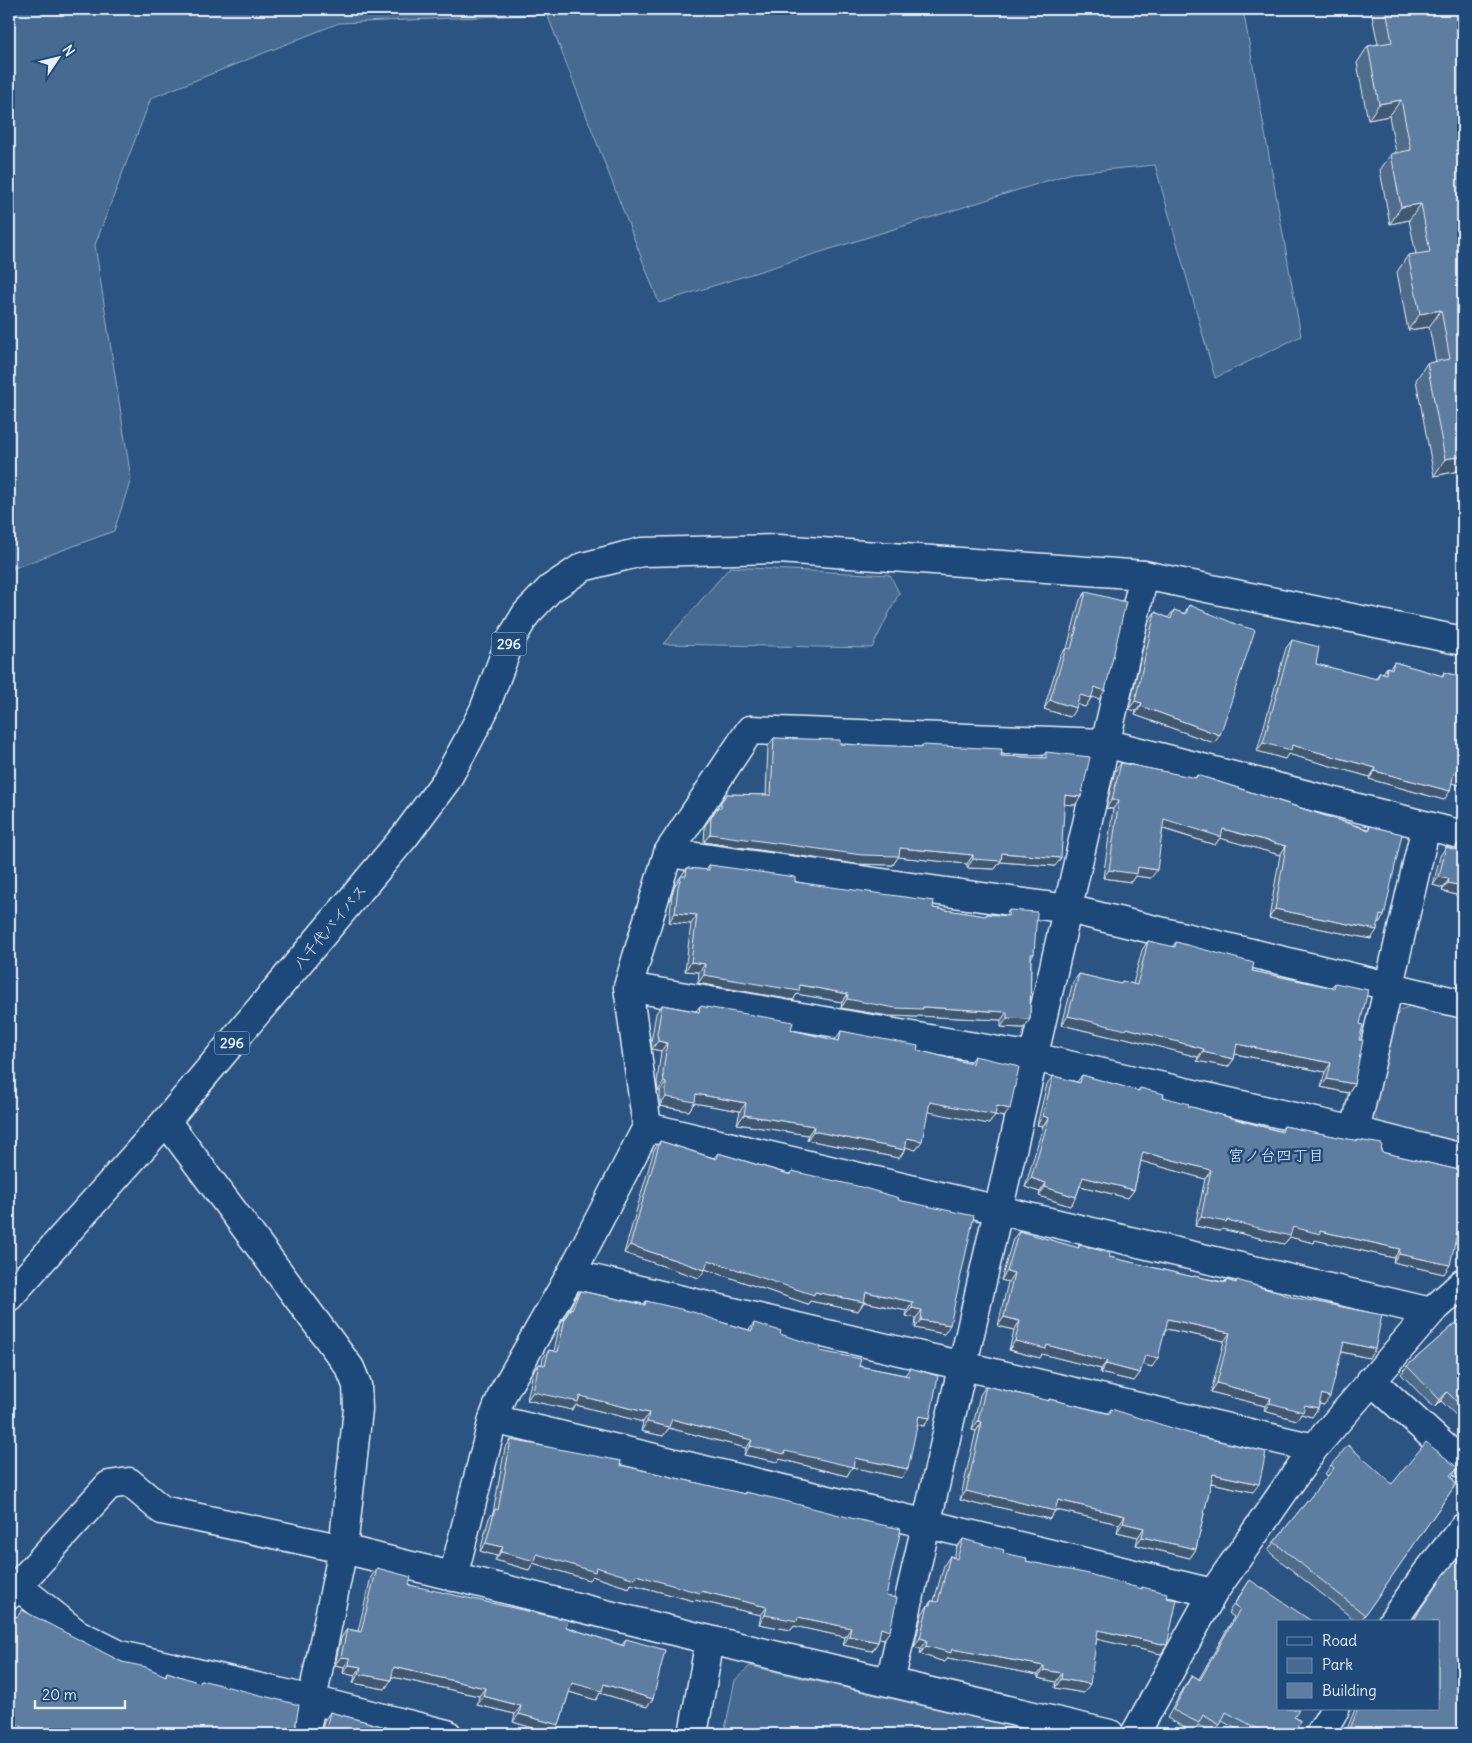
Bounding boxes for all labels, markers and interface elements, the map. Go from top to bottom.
north arrow [32,32,82,82]
text: N [58,41,79,60]
road number: 296 [492,633,526,656]
street label: 八千代バイパス [289,880,371,973]
road number: 296 [214,1032,250,1054]
district label: 宮ノ台四丁目 [1228,1145,1324,1165]
legend [1277,1620,1440,1710]
text: Road [1322,1631,1357,1650]
text: Park [1322,1655,1353,1674]
scale bar [35,1678,125,1710]
text: Building [1322,1681,1377,1700]
text: 20 m [42,1685,77,1704]

